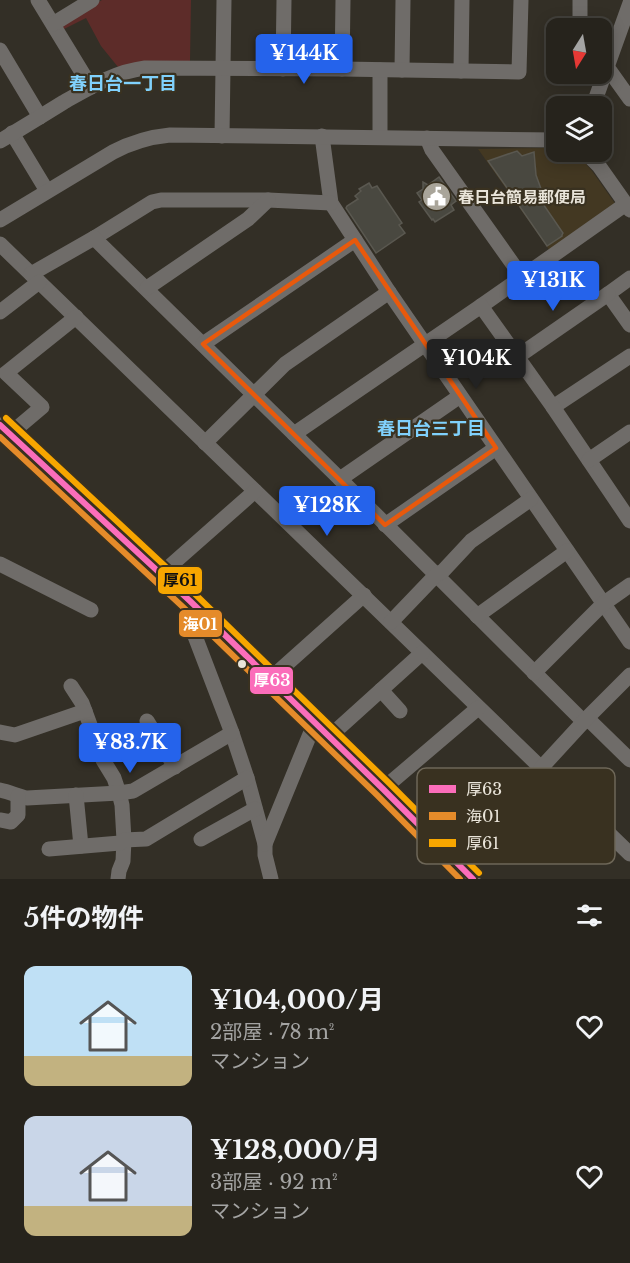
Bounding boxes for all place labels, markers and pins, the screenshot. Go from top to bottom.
pin: ¥144K [262,34,346,85]
public building icon: 春日台簡易郵便局 [421,181,453,213]
place label: 春日台簡易郵便局 [458,187,586,207]
pin: ¥131K [511,261,595,312]
pin: ¥104K [434,339,518,390]
pin: ¥128K [285,486,369,537]
unlabelled marker [236,658,248,670]
pin: ¥83.7K [81,723,179,774]

